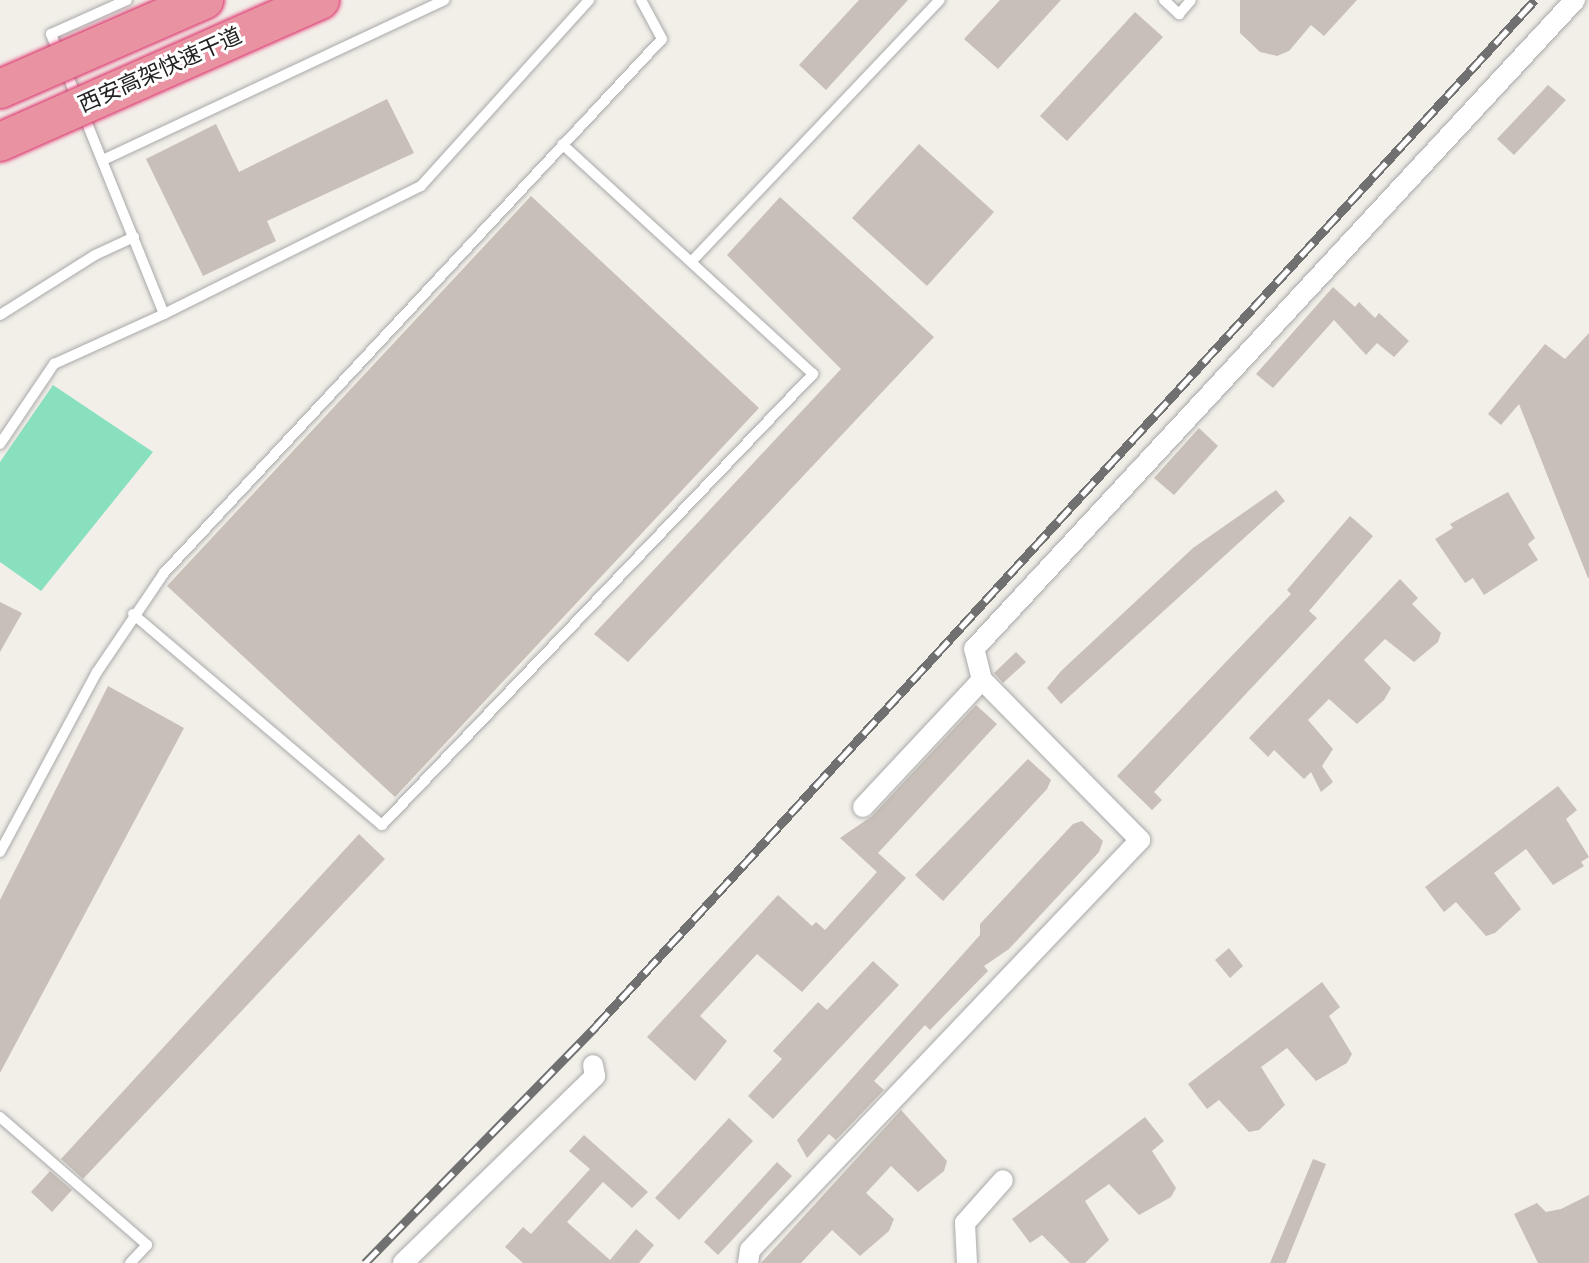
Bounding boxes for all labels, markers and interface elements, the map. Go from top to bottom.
street label: 西安高架快速干道 [74,22,246,118]

